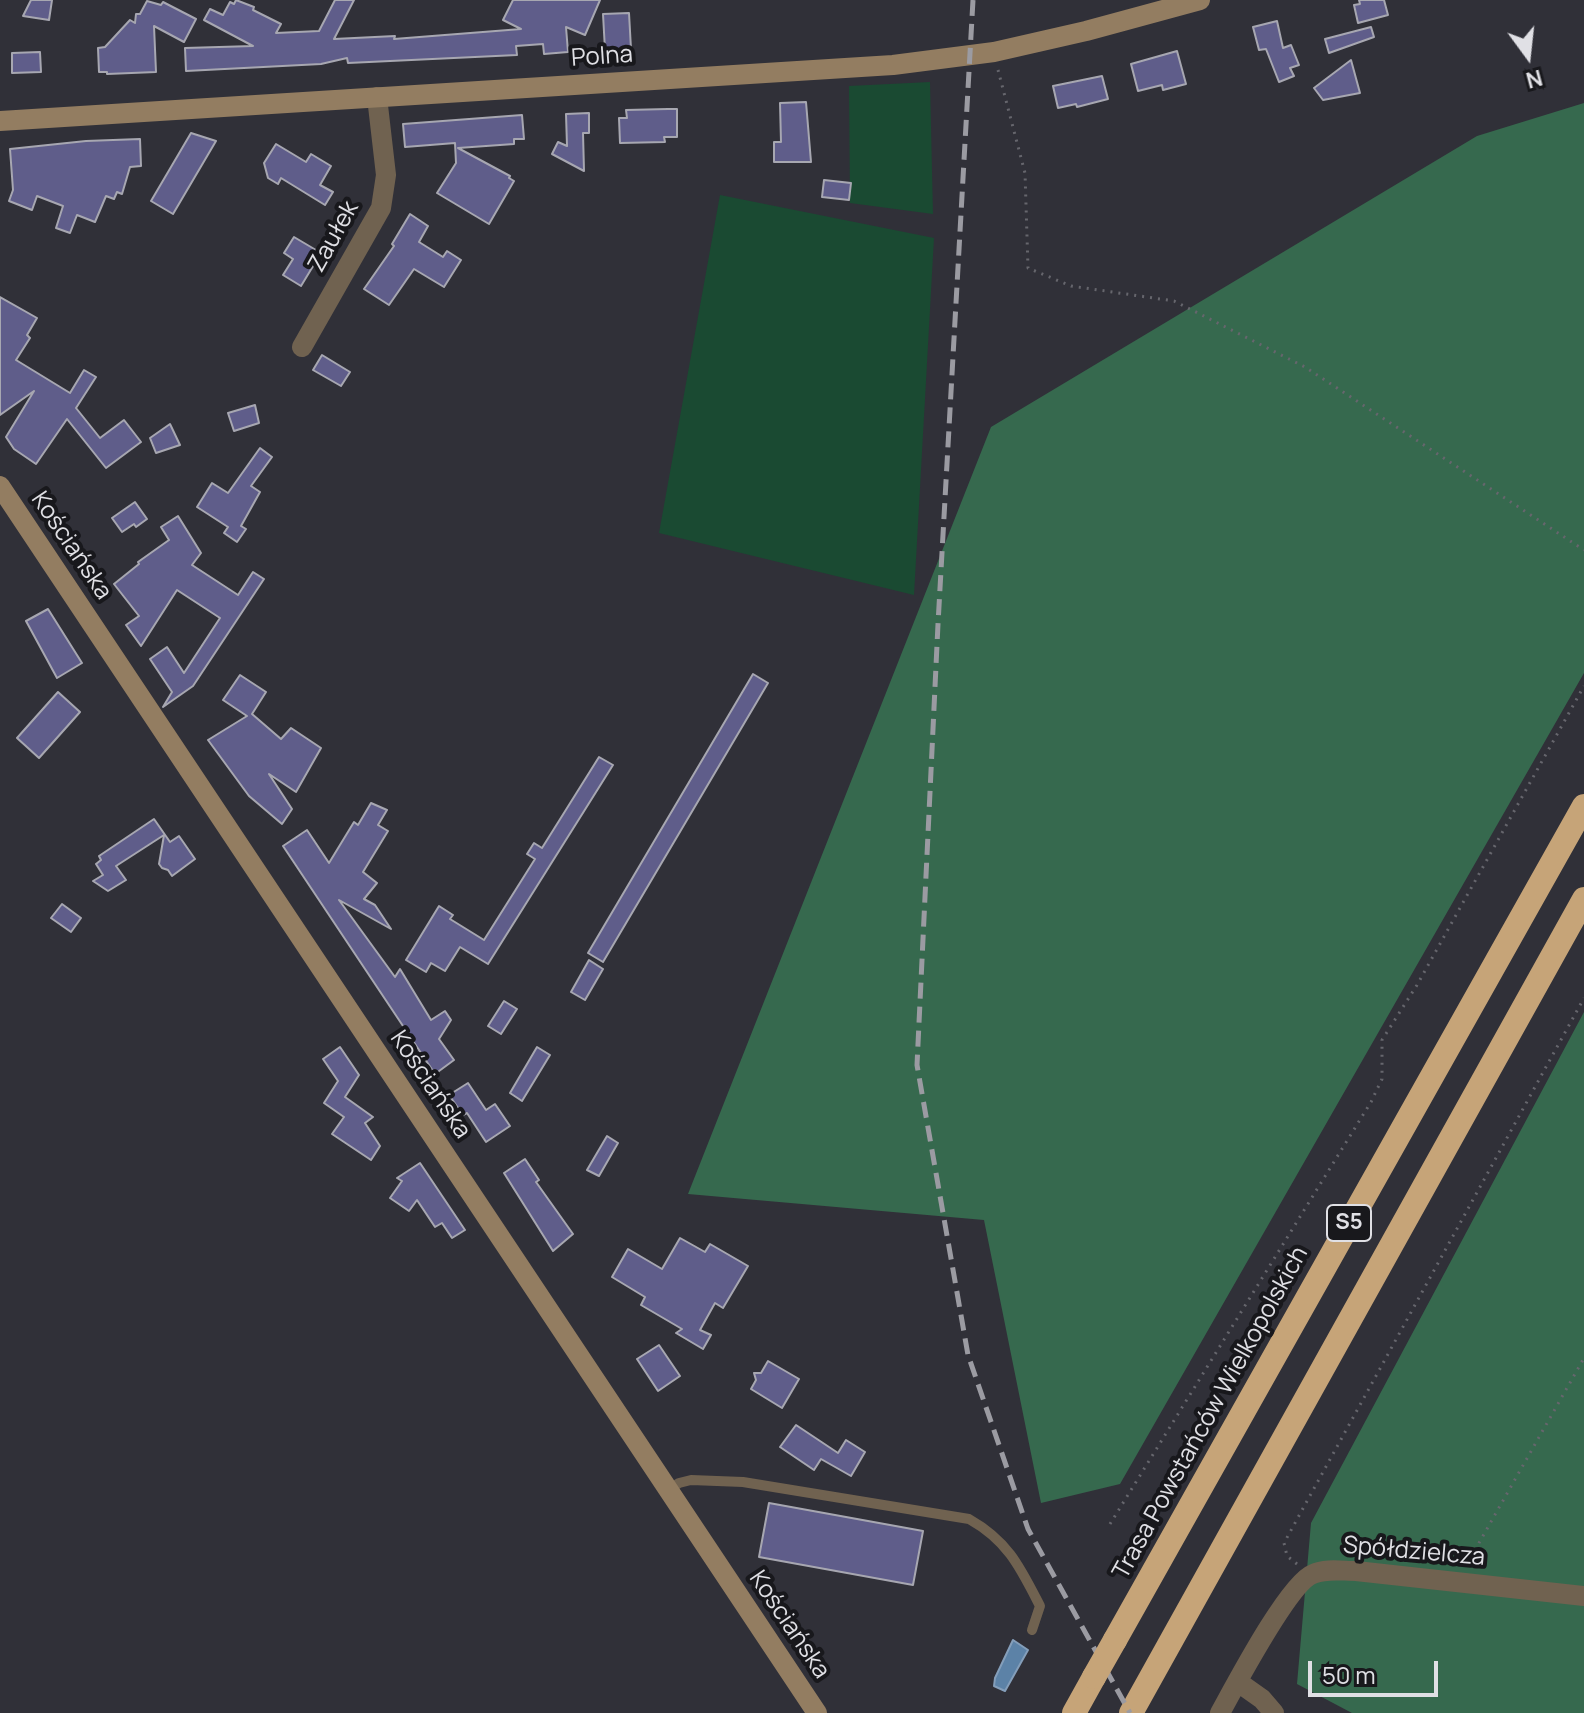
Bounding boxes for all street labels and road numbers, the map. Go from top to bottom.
street label: Polna [570,40,634,74]
street label: Zaułek [303,196,365,278]
street label: Kościańska [24,487,118,605]
street label: Kościańska [383,1026,477,1144]
road number: S5 [1327,1205,1371,1241]
street label: Trasa Powstańców Wielkopolskich [1107,1242,1315,1584]
street label: Spółdzielcza [1342,1531,1486,1573]
street label: Kościańska [742,1566,836,1684]

